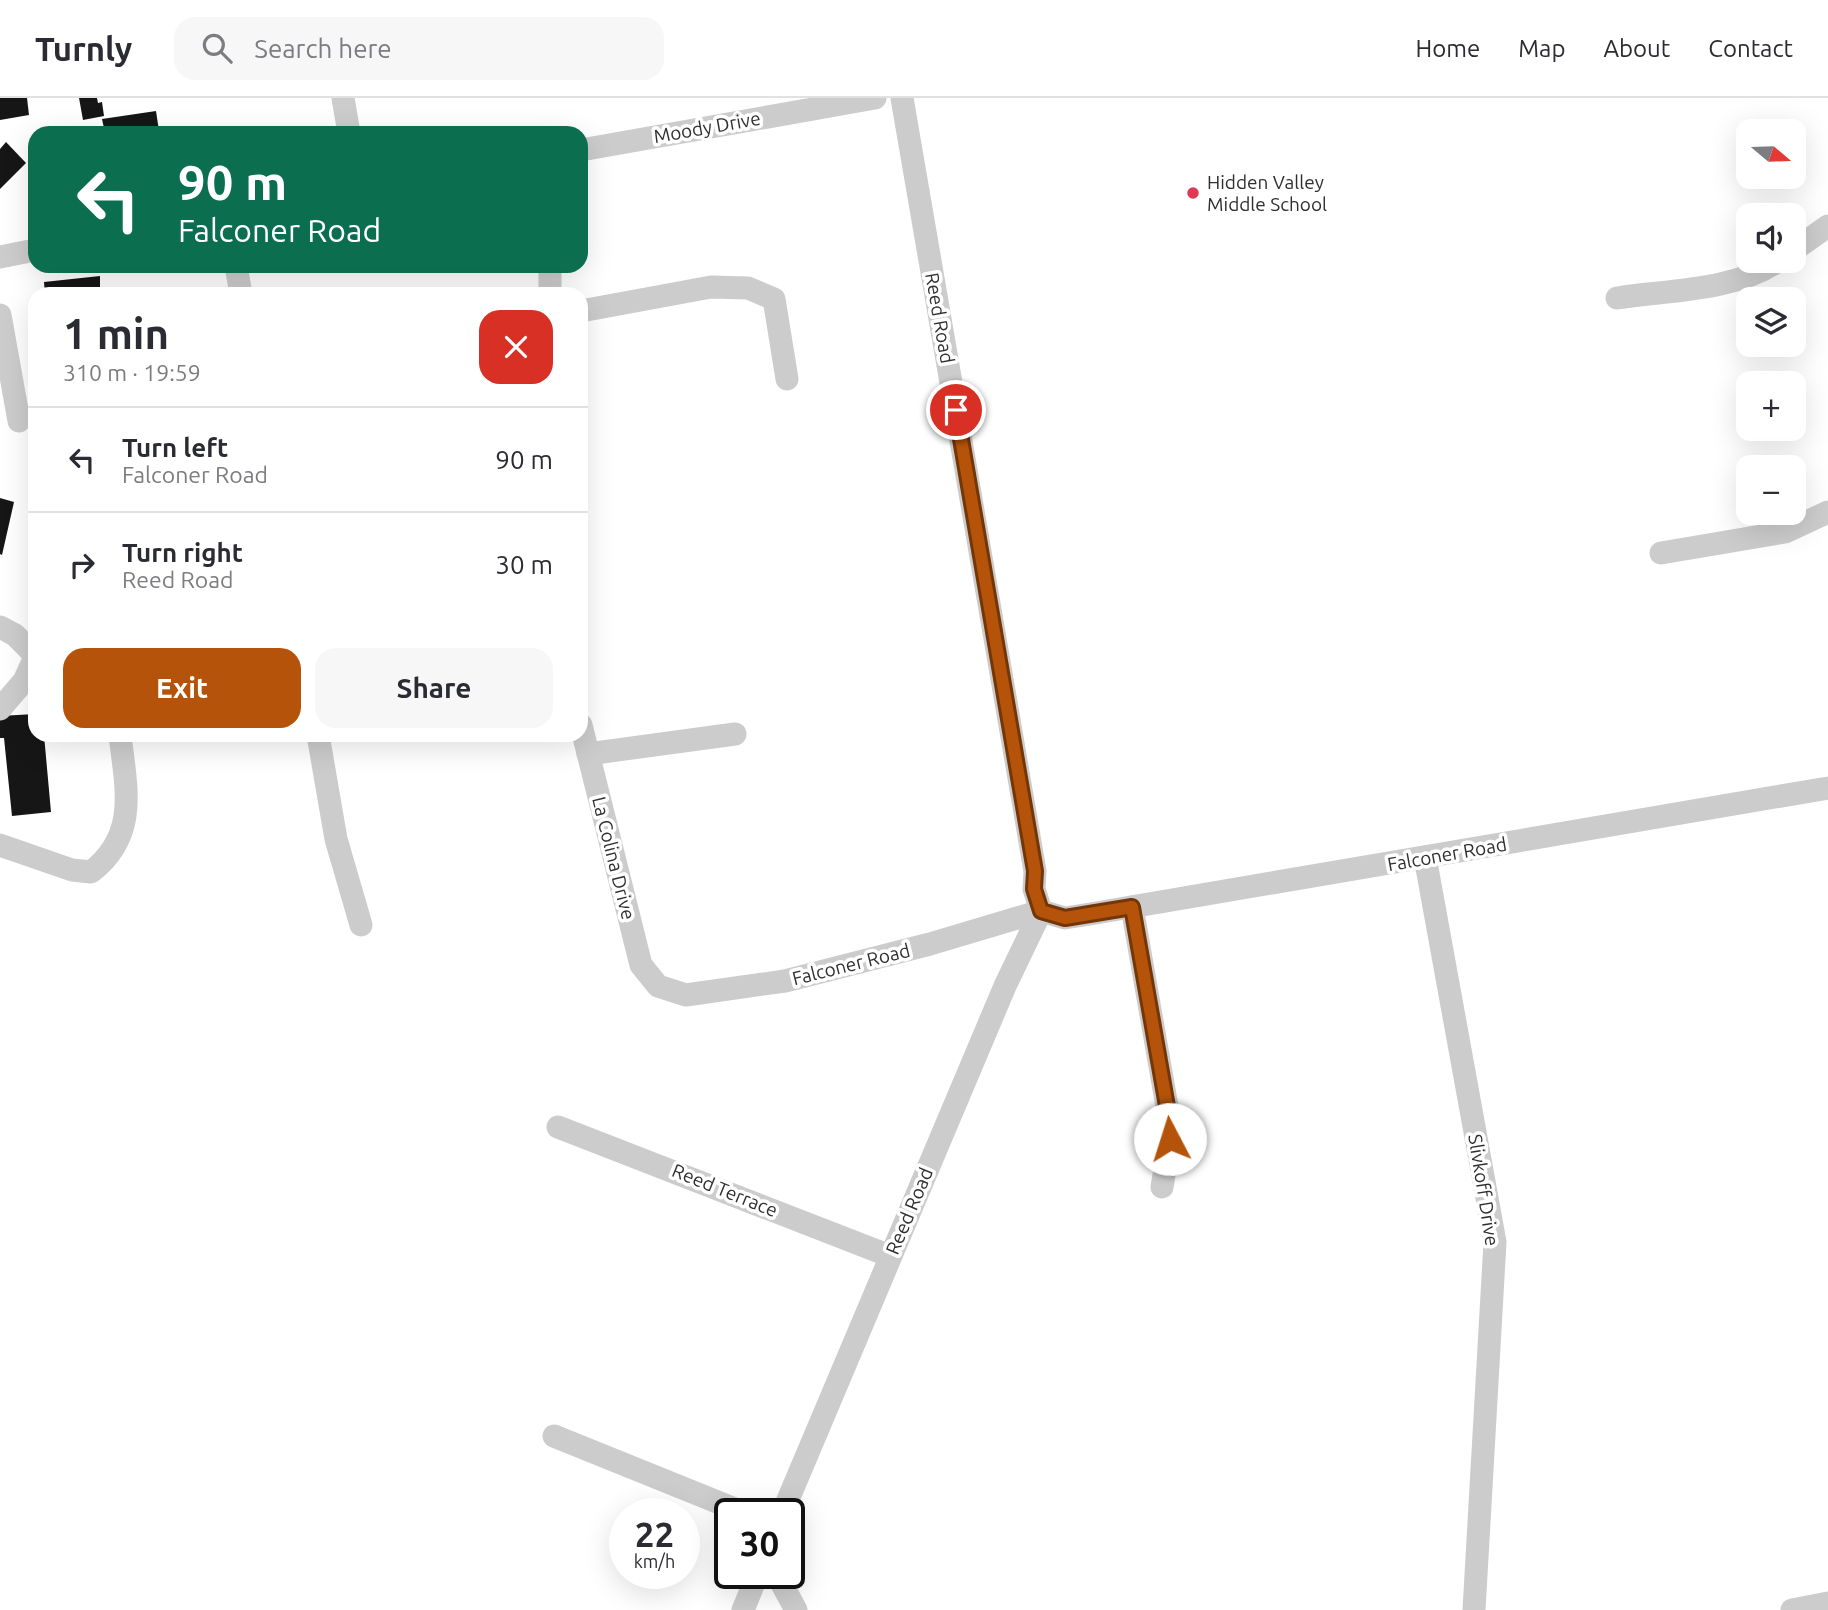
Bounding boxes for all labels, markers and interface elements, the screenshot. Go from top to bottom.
search box [174,17,664,80]
icon: search [198,29,236,67]
text: Turnly [35,30,132,67]
text: Search here [254,34,392,63]
text: Home [1415,35,1480,62]
text: Map [1518,35,1565,62]
text: About [1603,35,1670,62]
text: Contact [1708,35,1793,62]
street label: Moody Drive [652,107,762,147]
north arrow [1736,119,1806,189]
map controls [1736,119,1806,525]
icon: left [63,154,154,245]
text: 90 m [178,154,287,209]
place label: Hidden Valley Middle School [1207,171,1327,215]
marker: Hidden Valley Middle School [1185,185,1201,201]
button: sound [1736,203,1806,273]
text: Falconer Road [178,212,381,248]
street label: Reed Road [921,271,959,365]
button: layers [1736,287,1806,357]
text: 1 min [63,310,169,357]
button: close [479,310,553,384]
text: 310 m · 19:59 [63,360,201,385]
button: + [1736,371,1806,441]
pin [926,380,986,440]
icon: arrive [937,391,975,429]
text: Turn left [122,433,228,462]
icon: left [63,441,101,479]
text: 90 m [495,445,553,474]
button: − [1736,455,1806,525]
text: Falconer Road [122,462,268,487]
text: Turn right [122,538,243,567]
icon: right [63,546,101,584]
text: 30 m [495,550,553,579]
text: Reed Road [122,567,233,592]
button: Exit [63,648,301,728]
button: Share [315,648,553,728]
street label: La Colina Drive [588,794,640,922]
street label: Falconer Road [1386,833,1508,875]
street label: Falconer Road [790,939,912,989]
position arrow [1133,1102,1207,1176]
street label: Slivkoff Drive [1464,1133,1504,1247]
street label: Reed Terrace [669,1159,781,1221]
street label: Reed Road [881,1164,937,1258]
speed limit sign: 30 [714,1498,805,1589]
text: 22 [635,1514,674,1554]
text: km/h [634,1551,675,1571]

